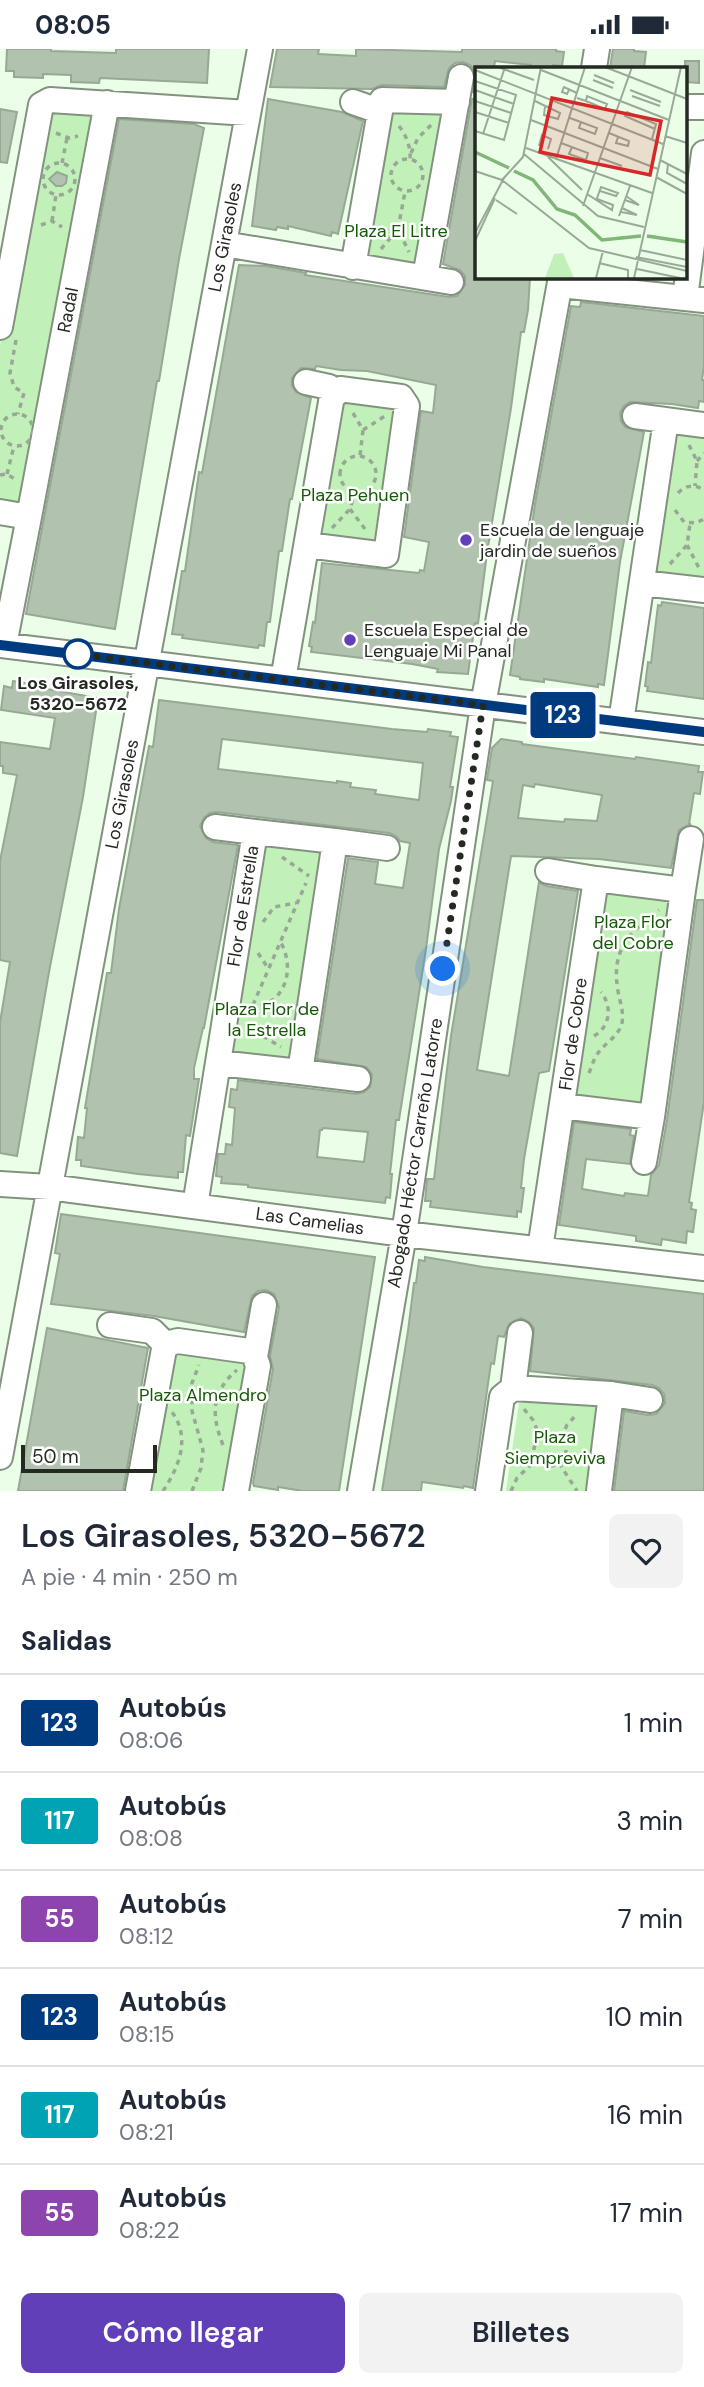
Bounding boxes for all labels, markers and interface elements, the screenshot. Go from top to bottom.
text: 08:05 [35,8,111,42]
inset map [475,67,686,278]
street label: Los Girasoles [203,180,247,294]
park label: Plaza El Litre [344,219,448,243]
street label: Radal [52,285,84,335]
park label: Plaza Pehuen [301,483,409,507]
place label: Escuela de lenguaje jardin de sueños [479,518,644,563]
marker: Escuela de lenguaje jardin de sueños [458,532,474,548]
place label: Escuela Especial de Lenguaje Mi Panal [364,618,528,663]
marker: Escuela Especial de Lenguaje Mi Panal [342,632,358,648]
marker: Los Girasoles, 5320-5672 [63,639,93,669]
place label: Los Girasoles, 5320-5672 [17,671,139,716]
line badge: 123 [523,692,603,738]
text: 123 [544,699,582,730]
street label: Los Girasoles [100,737,144,851]
street label: Flor de Estrella [222,844,264,968]
park label: Plaza Flor del Cobre [592,910,674,955]
your location [425,951,460,986]
street label: Flor de Cobre [553,976,593,1092]
park label: Plaza Flor de la Estrella [215,997,319,1042]
street label: Abogado Héctor Carreño Latorre [382,1016,448,1290]
street label: Las Camelias [254,1202,366,1240]
park label: Plaza Almendro [139,1383,267,1407]
park label: Plaza Siempreviva [504,1425,606,1470]
scale bar [21,1442,158,1474]
text: 50 m [32,1444,79,1469]
text: Los Girasoles, 5320-5672 [21,1514,426,1557]
button: heart [609,1514,683,1588]
text: A pie · 4 min · 250 m [21,1562,238,1592]
text: Salidas [21,1624,112,1658]
text: Autobús [119,1691,227,1725]
text: 1 min [624,1706,683,1740]
text: 123 [41,1707,78,1738]
text: 08:06 [119,1725,184,1755]
text: Autobús [119,1789,227,1823]
text: 3 min [616,1804,683,1838]
text: 117 [44,1805,75,1836]
text: 08:08 [119,1823,183,1853]
text: Autobús [119,1887,227,1921]
text: 7 min [618,1902,683,1936]
text: 55 [45,1903,74,1934]
text: 08:12 [119,1921,174,1951]
text: Autobús [119,1985,227,2019]
text: 10 min [606,2000,683,2034]
text: 123 [41,2001,78,2032]
text: 08:15 [119,2019,175,2049]
text: Autobús [119,2083,227,2117]
text: 16 min [607,2098,683,2132]
text: 117 [44,2099,75,2130]
text: 08:21 [119,2117,174,2147]
text: Autobús [119,2181,227,2215]
text: 17 min [610,2196,683,2230]
text: 55 [45,2197,74,2228]
text: 08:22 [119,2215,180,2245]
button: Cómo llegar [21,2293,345,2373]
button: Billetes [359,2293,683,2373]

